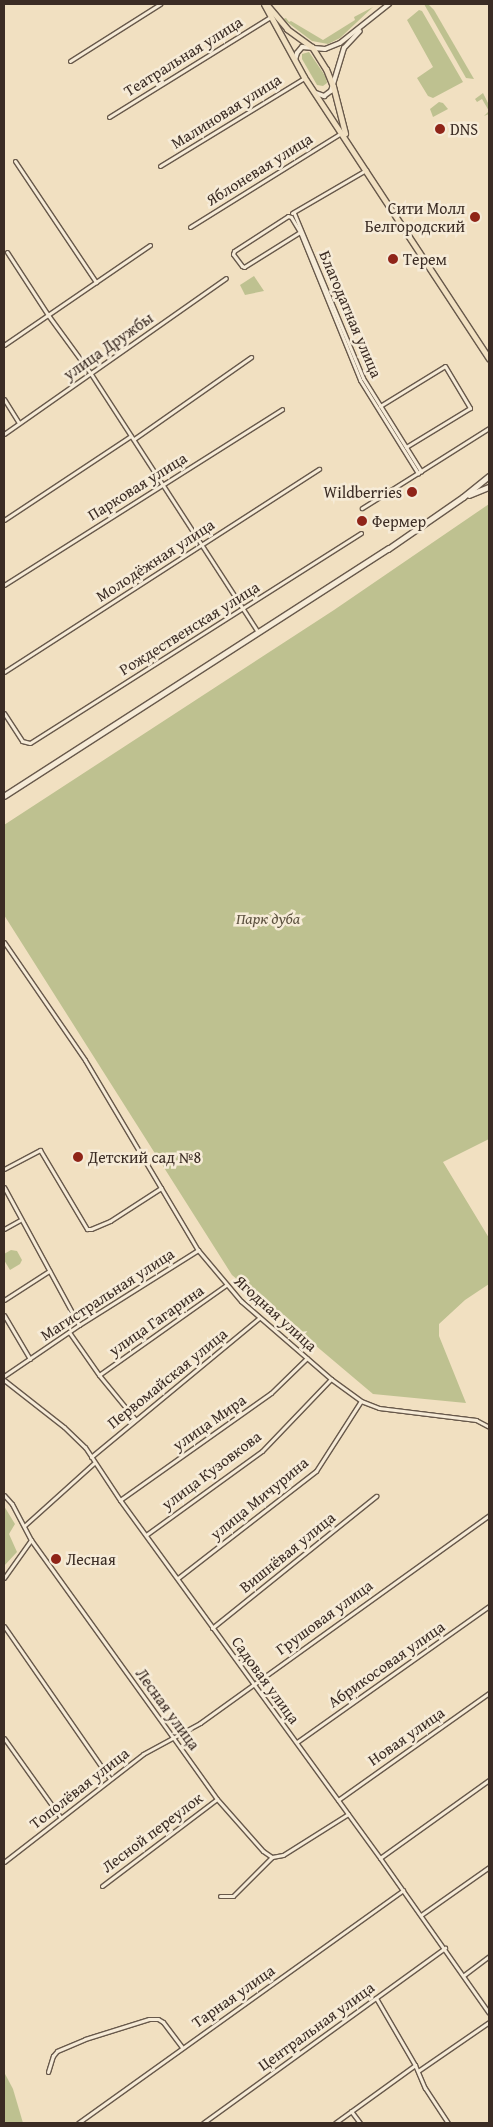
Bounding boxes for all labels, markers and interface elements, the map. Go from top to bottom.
street label: Театральная улица [120,12,246,100]
street label: Малиновая улица [167,69,285,153]
place label: DNS [450,119,478,139]
marker: DNS [434,123,446,135]
street label: Яблоневая улица [202,129,316,209]
place label: Сити Молл Белгородский [365,198,465,236]
marker: Сити Молл Белгородский [469,211,481,223]
street label: Благодатная улица [316,248,386,380]
place label: Терем [403,249,447,269]
marker: Терем [387,253,399,265]
street label: улица Дружбы [60,308,156,384]
street label: Парковая улица [84,448,190,524]
place label: Wildberries [324,482,402,502]
marker: Wildberries [406,486,418,498]
place label: Фермер [372,511,426,531]
street label: Молодёжная улица [92,515,218,605]
marker: Фермер [356,515,368,527]
street label: Рождественская улица [115,577,263,679]
park label: Парк дуба [236,908,300,928]
place label: Детский сад №8 [88,1147,201,1167]
marker: Детский сад №8 [72,1151,84,1163]
street label: Магистральная улица [37,1244,177,1344]
street label: Ягодная улица [231,1271,321,1355]
street label: улица Гагарина [105,1280,207,1360]
street label: Первомайская улица [103,1324,231,1432]
street label: улица Мира [169,1390,249,1454]
street label: улица Кузовкова [157,1426,265,1514]
street label: улица Мичурина [206,1453,312,1543]
street label: Вишнёвая улица [235,1507,339,1597]
place label: Лесная [66,1549,116,1569]
marker: Лесная [50,1553,62,1565]
street label: Грушовая улица [272,1575,376,1659]
street label: Абрикосовая улица [324,1617,448,1711]
street label: Садовая улица [228,1633,304,1727]
street label: Лесная улица [132,1664,204,1754]
street label: Новая улица [364,1703,448,1769]
street label: Тополёвая улица [25,1743,133,1833]
street label: Лесной переулок [98,1788,206,1876]
street label: Тарная улица [188,1960,278,2032]
street label: Центральная улица [254,1977,378,2075]

